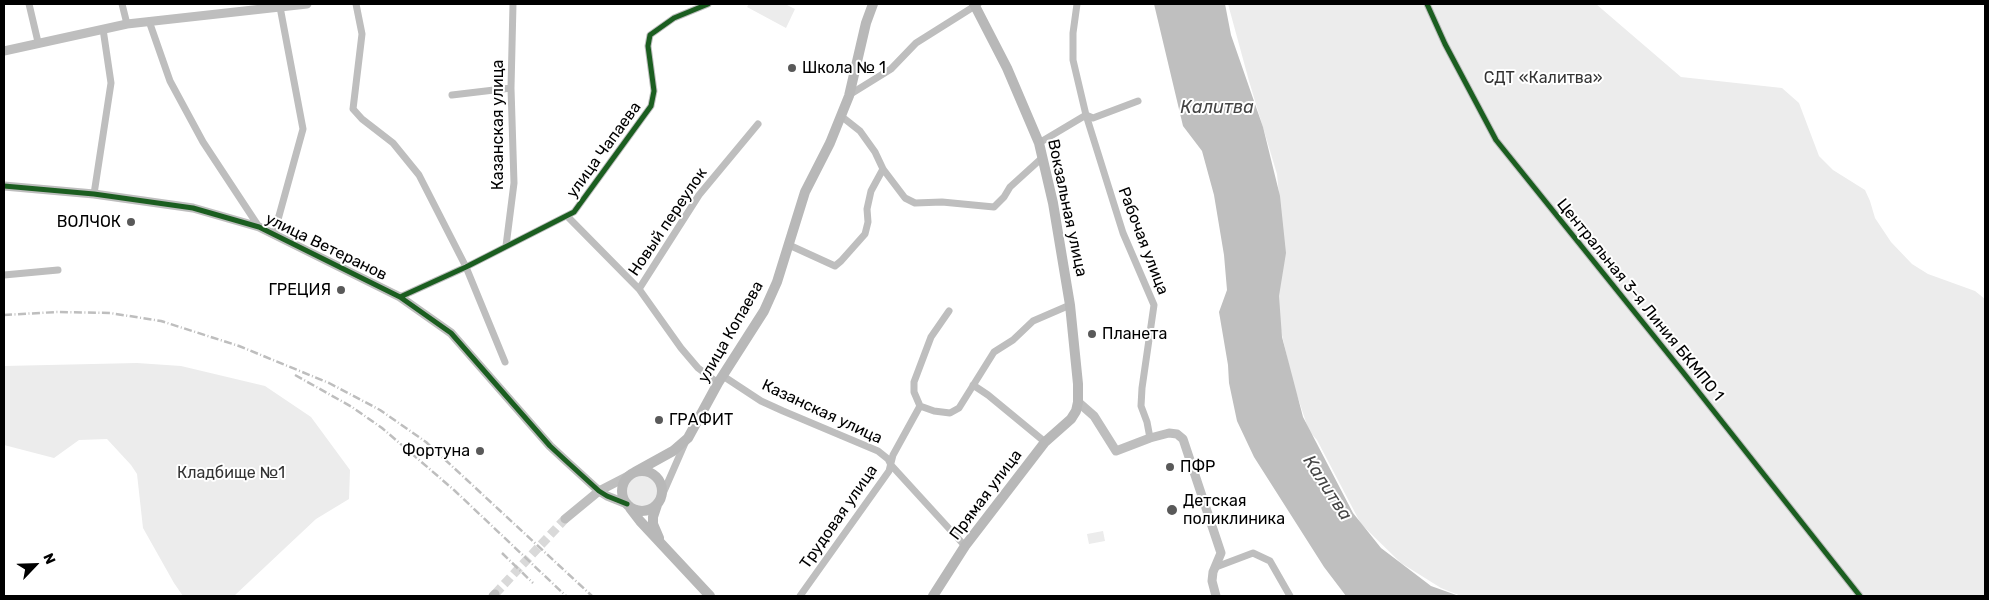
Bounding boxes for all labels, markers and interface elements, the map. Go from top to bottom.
place label: Школа № 1 [802,58,886,78]
street label: Казанская улица [488,60,508,190]
marker: Школа № 1 [786,62,798,74]
park label: СДТ «Калитва» [1484,68,1602,88]
water label: Калитва [1180,97,1254,119]
street label: улица Чапаева [563,98,645,202]
street label: Вокзальная улица [1043,138,1091,278]
street label: Новый переулок [625,164,711,280]
street label: Рабочая улица [1114,184,1172,298]
street label: Центральная 3-я Линия БКМПО 1 [1552,195,1728,405]
street label: улица Ветеранов [262,209,390,285]
place label: ВОЛЧОК [57,212,121,232]
marker: ВОЛЧОК [125,216,137,228]
street label: улица Копаева [694,278,768,386]
place label: ГРЕЦИЯ [268,280,331,300]
marker: ГРЕЦИЯ [335,284,347,296]
place label: Планета [1102,324,1167,344]
marker: Планета [1086,328,1098,340]
street label: Казанская улица [759,376,885,448]
place label: ГРАФИТ [669,410,733,430]
marker: ГРАФИТ [653,414,665,426]
place label: Фортуна [402,441,470,461]
marker: Фортуна [474,445,486,457]
street label: Прямая улица [946,446,1026,544]
water label: Калитва [1298,451,1356,525]
place label: ПФР [1180,457,1215,477]
street label: Трудовая улица [796,461,882,573]
marker: ПФР [1164,461,1176,473]
park label: Кладбище №1 [177,463,285,483]
place label: Детская поликлиника [1183,491,1285,529]
marker: Детская поликлиника [1165,503,1179,517]
north arrow [10,540,60,590]
text: N [39,551,59,567]

